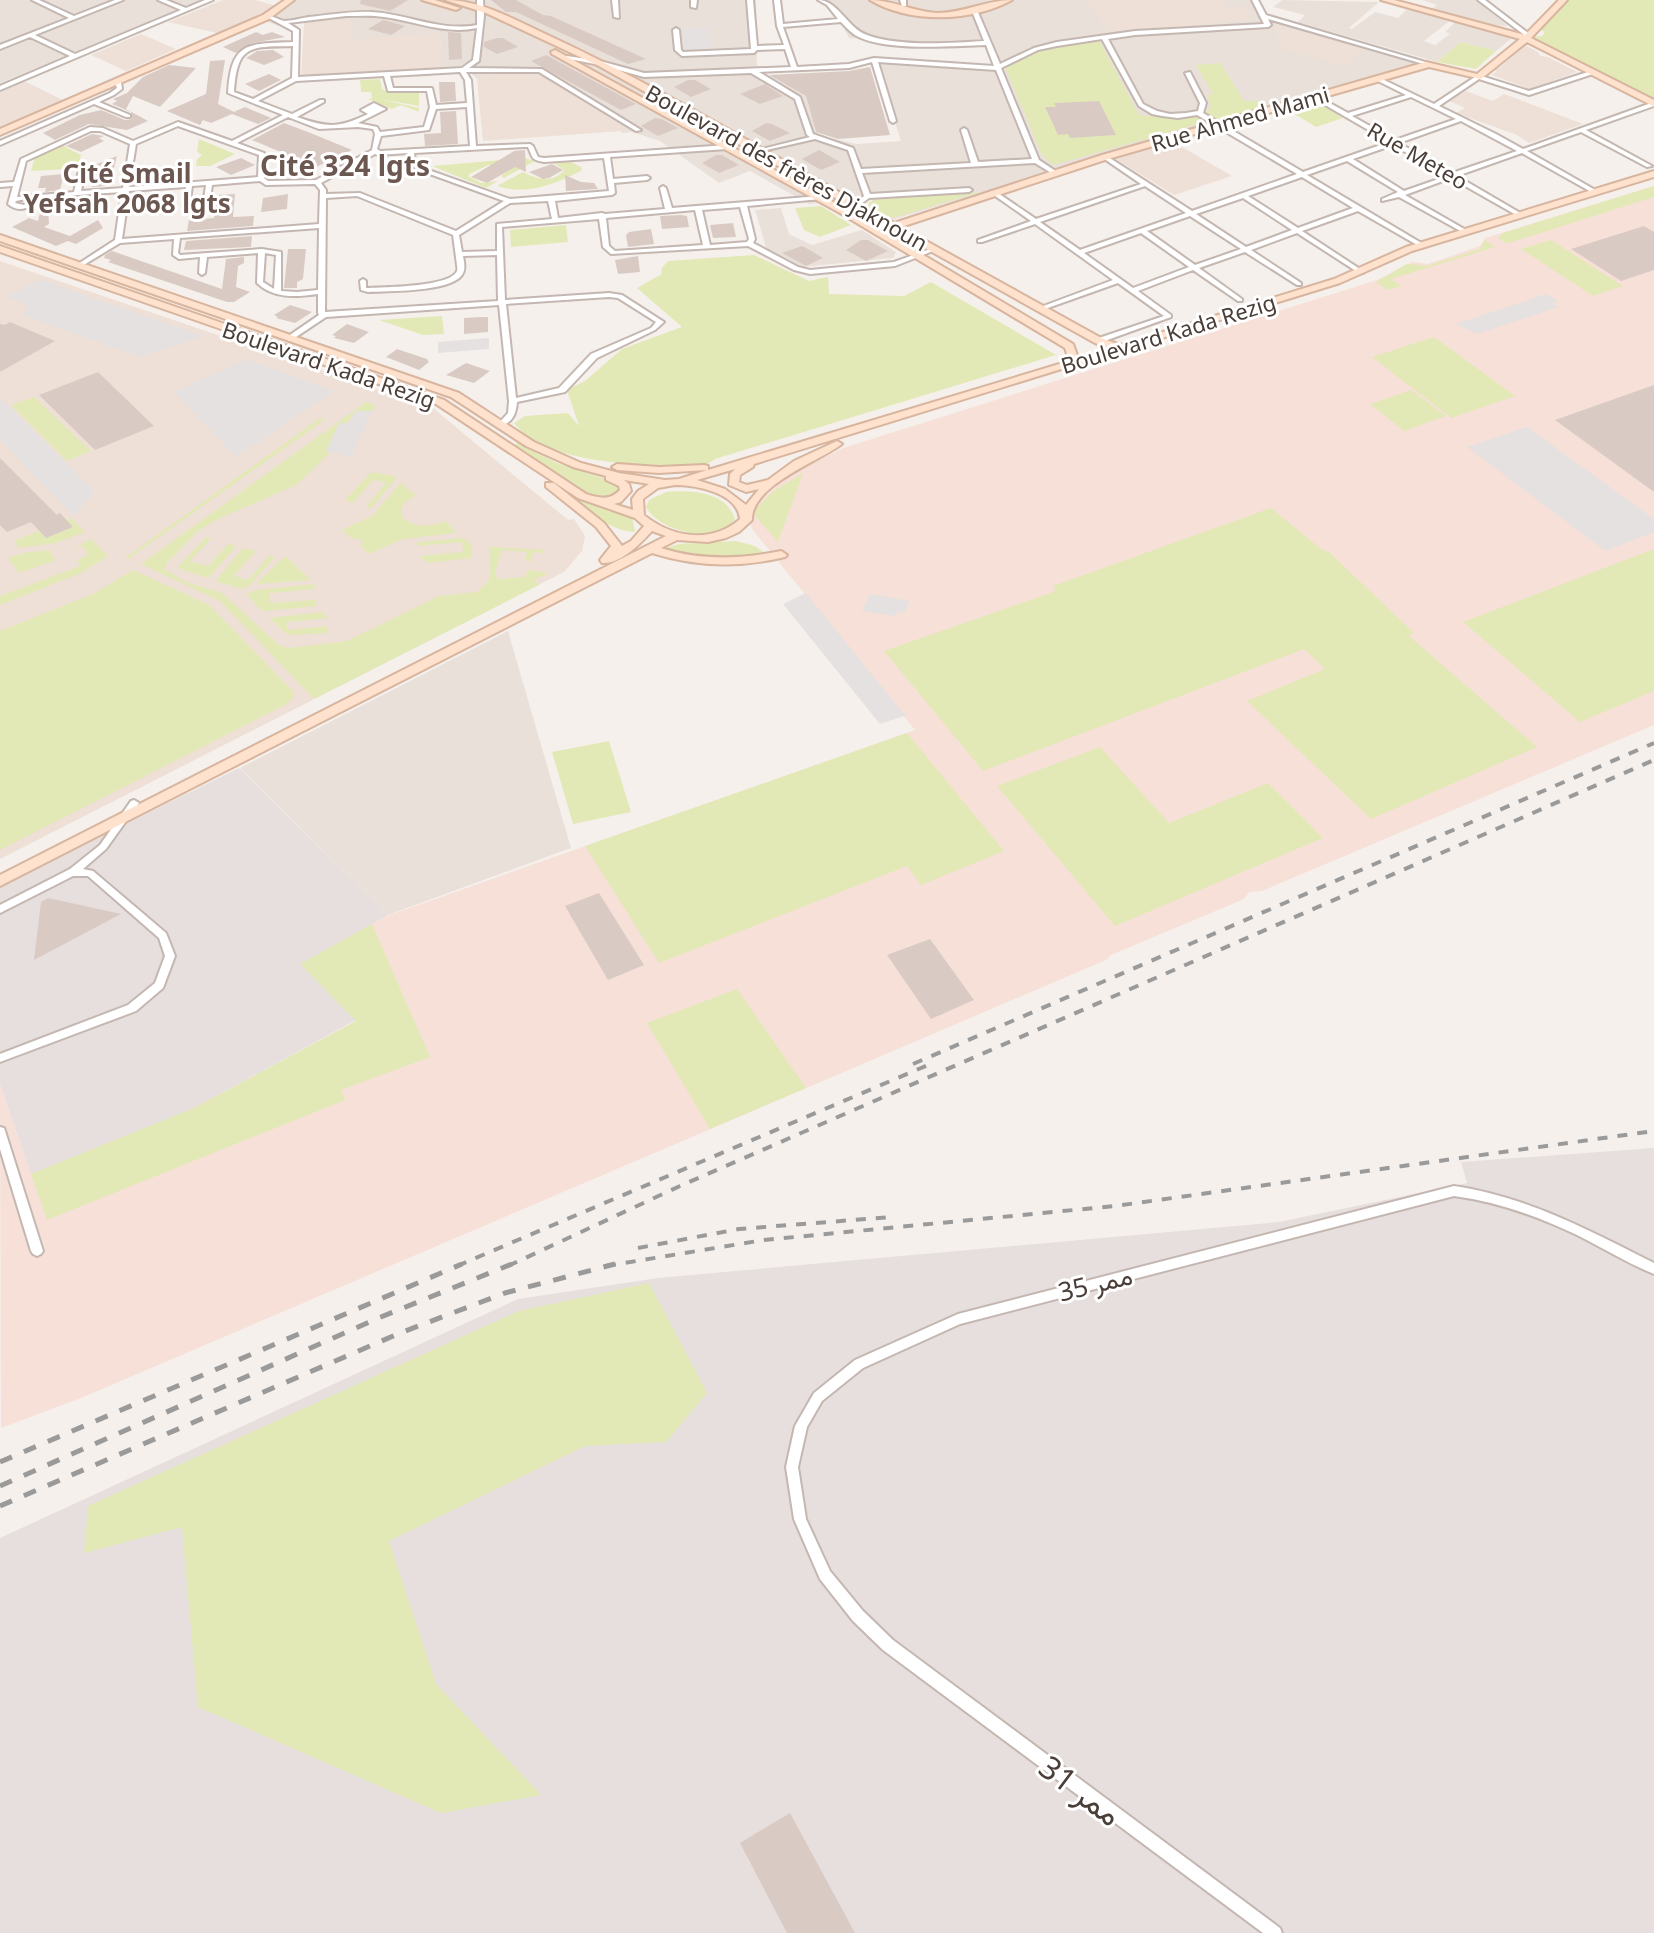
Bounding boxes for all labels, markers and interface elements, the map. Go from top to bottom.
street label: Boulevard des frères Djaknoun [641,77,933,257]
street label: Rue Ahmed Mami [1148,78,1332,158]
street label: Rue Meteo [1362,114,1474,196]
district label: Cité 324 lgts [260,146,430,184]
district label: Cité Smail Yefsah 2068 lgts [23,155,231,221]
street label: Boulevard Kada Rezig [1057,286,1279,380]
street label: Boulevard Kada Rezig [219,313,439,415]
street label: ممر 35 [1054,1256,1136,1310]
street label: ممر 31 [1031,1745,1131,1835]

